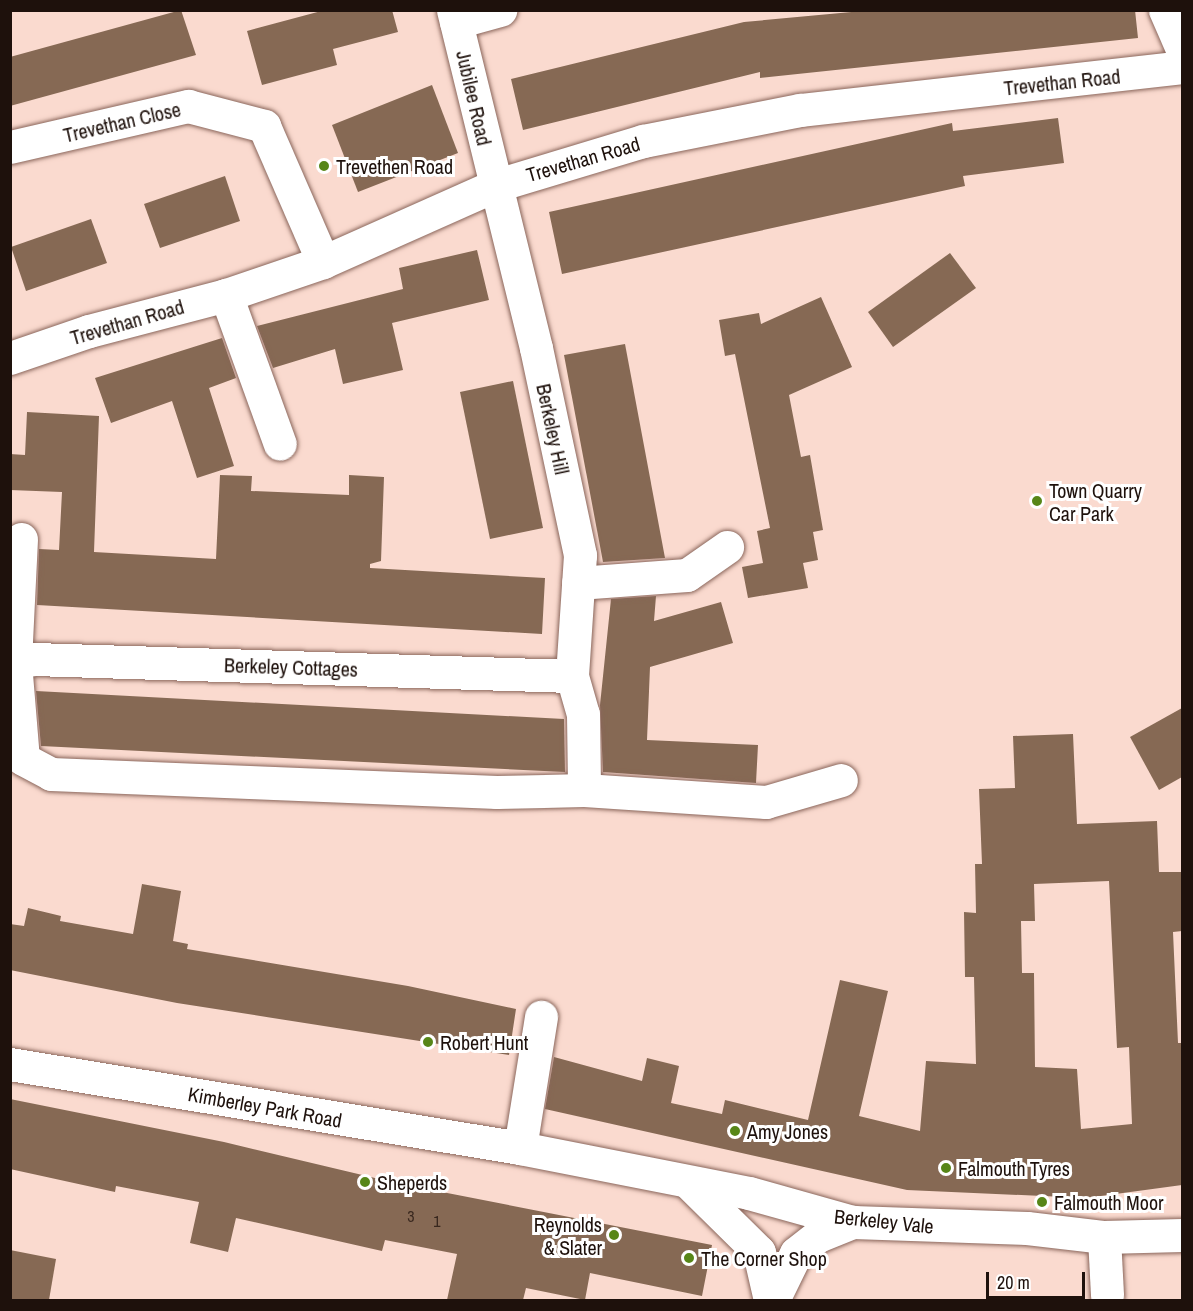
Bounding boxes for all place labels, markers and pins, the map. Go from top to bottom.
place label: Trevethen Road [336,154,453,178]
marker: Trevethen Road [317,159,331,173]
place label: Town Quarry Car Park [1049,478,1142,525]
marker: Town Quarry Car Park [1030,494,1044,508]
place label: Robert Hunt [440,1030,528,1054]
marker: Robert Hunt [421,1035,435,1049]
place label: Amy Jones [747,1119,828,1143]
marker: Amy Jones [728,1124,742,1138]
place label: Falmouth Tyres [958,1156,1070,1180]
marker: Falmouth Tyres [939,1161,953,1175]
place label: Sheperds [377,1170,447,1194]
marker: Sheperds [358,1175,372,1189]
place label: Falmouth Moor [1054,1190,1163,1214]
marker: Falmouth Moor [1035,1195,1049,1209]
place label: Reynolds & Slater [534,1212,602,1259]
marker: Reynolds & Slater [607,1228,621,1242]
place label: The Corner Shop [701,1246,827,1270]
marker: The Corner Shop [682,1251,696,1265]

